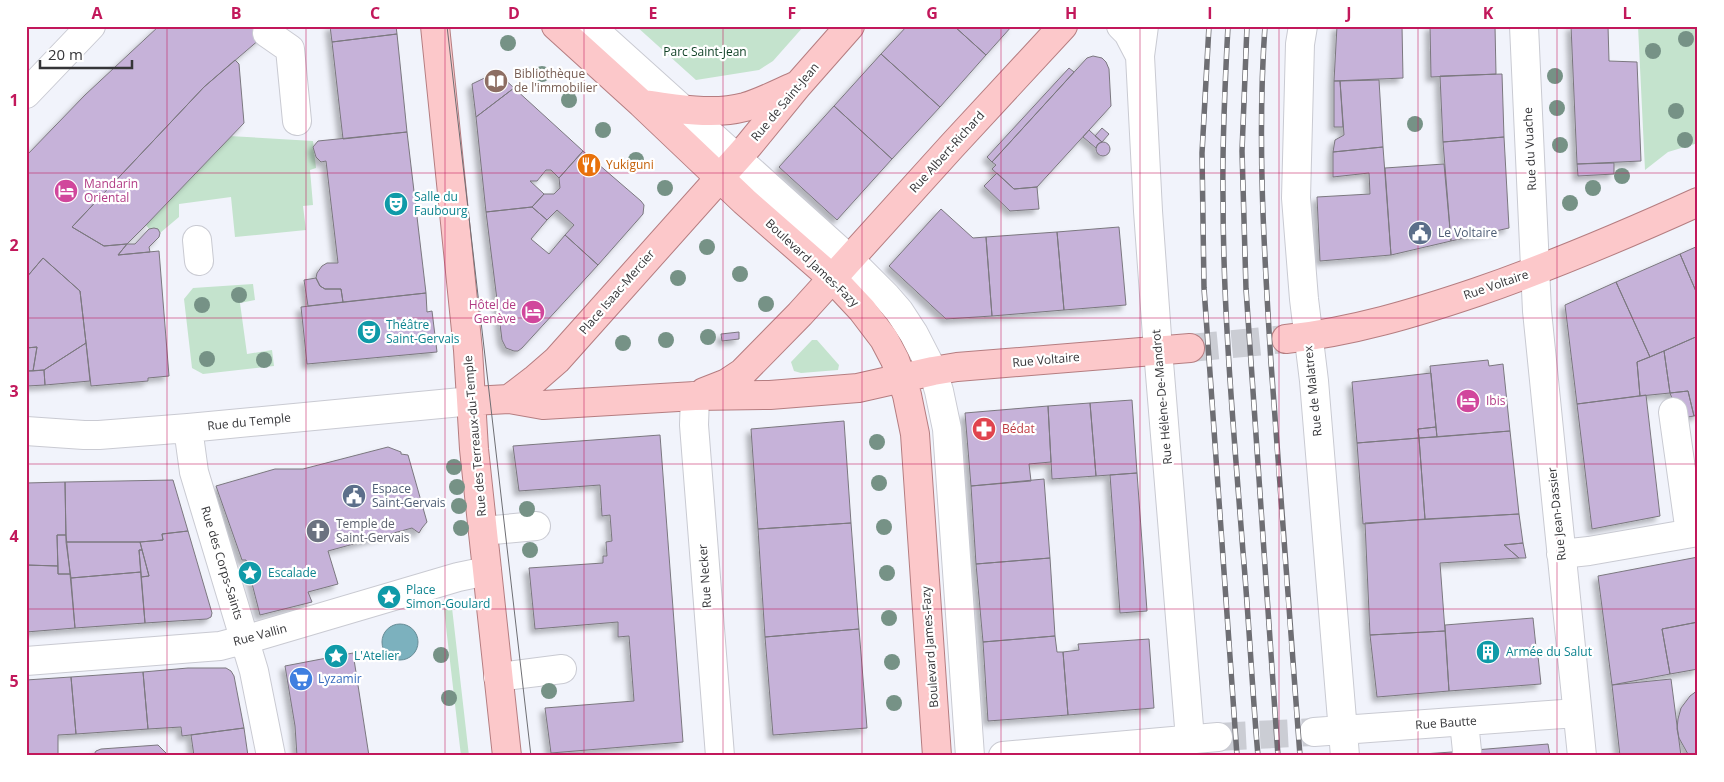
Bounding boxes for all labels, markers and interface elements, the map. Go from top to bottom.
text: A [91,2,103,24]
text: B [231,2,241,24]
text: C [370,2,380,24]
text: D [508,2,520,24]
text: E [649,2,658,24]
text: F [788,2,796,24]
text: G [926,2,938,24]
text: H [1065,2,1077,24]
text: I [1207,2,1213,24]
text: J [1344,2,1352,24]
text: K [1483,2,1494,24]
text: L [1622,2,1632,24]
scale bar [40,38,132,70]
park label: Parc Saint-Jean [663,43,747,60]
text: 20 m [48,44,83,64]
street label: Rue de Saint-Jean [747,59,822,145]
place label: Bibliothèque de l'immobilier [514,65,597,96]
library icon: Bibliothèque de l'immobilier [483,68,509,94]
text: 1 [9,89,19,111]
street label: Rue Albert-Richard [905,107,988,196]
street label: Rue du Vuache [1519,107,1540,191]
restaurant icon: Yukiguni [576,152,602,178]
place label: Yukiguni [606,156,654,173]
place label: Mandarin Oriental [84,175,138,206]
hotel icon: Mandarin Oriental [53,178,79,204]
place label: Salle du Faubourg [414,188,468,219]
theatre icon: Salle du Faubourg [383,191,409,217]
street label: Boulevard James-Fazy [762,215,863,311]
public building icon: Le Voltaire [1407,220,1433,246]
place label: Le Voltaire [1438,224,1497,241]
text: 2 [9,234,19,256]
street label: Place Isaac-Mercier [575,245,658,338]
street label: Rue Voltaire [1461,265,1531,304]
place label: Hôtel de Genève [469,296,516,327]
hotel icon: Hôtel de Genève [520,299,546,325]
place label: Théâtre Saint-Gervais [386,316,460,347]
theatre icon: Théâtre Saint-Gervais [356,319,382,345]
street label: Rue Hélène-De-Mandrot [1147,329,1176,465]
street label: Rue de Malatrex [1299,344,1326,437]
street label: Rue Voltaire [1012,348,1081,371]
street label: Rue des Terreaux-du-Temple [459,354,490,517]
text: 3 [9,380,19,402]
hotel icon: Ibis [1455,388,1481,414]
place label: Ibis [1486,392,1506,409]
street label: Rue du Temple [206,409,292,434]
pharmacy icon: Bédat [971,416,997,442]
place label: Bédat [1002,420,1035,437]
street label: Rue Jean-Dassier [1543,466,1570,562]
place label: Espace Saint-Gervais [372,480,446,511]
public building icon: Espace Saint-Gervais [341,483,367,509]
street label: Rue des Corps-Saints [197,504,248,622]
place label: Temple de Saint-Gervais [336,515,410,546]
church icon: Temple de Saint-Gervais [305,518,331,544]
text: 4 [9,525,19,547]
street label: Rue Necker [694,543,715,609]
place icon: Escalade [237,560,263,586]
place label: Escalade [268,564,317,581]
place label: Place Simon-Goulard [406,581,490,612]
place icon: Place Simon-Goulard [376,584,402,610]
street label: Boulevard James-Fazy [917,585,942,708]
street label: Rue Vallin [231,619,289,650]
building icon: Armée du Salut [1475,639,1501,665]
place icon: L'Atelier [323,643,349,669]
place label: Armée du Salut [1506,643,1592,660]
place label: L'Atelier [354,647,399,664]
supermarket icon: Lyzamir [288,666,314,692]
text: 5 [9,670,19,692]
place label: Lyzamir [318,670,362,687]
street label: Rue Bautte [1415,712,1478,733]

